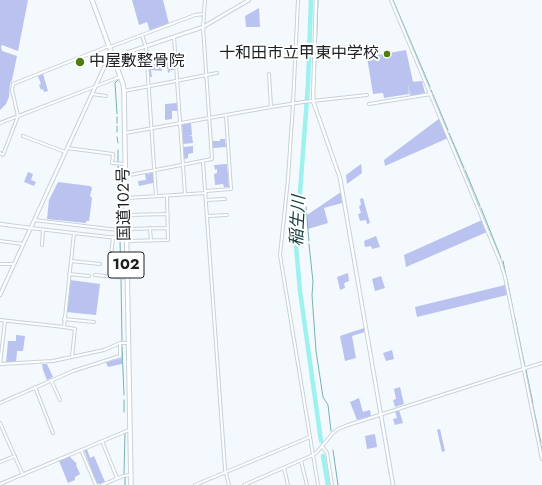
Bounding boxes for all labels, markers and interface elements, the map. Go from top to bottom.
place label: 十和田市立甲東中学校 [219,44,379,64]
marker: 十和田市立甲東中学校 [382,49,392,59]
place label: 中屋敷整骨院 [89,52,185,72]
marker: 中屋敷整骨院 [74,56,86,68]
street label: 国道102号 [115,167,135,241]
water label: 稲生川 [287,195,311,247]
road number: 102 [108,252,144,278]

